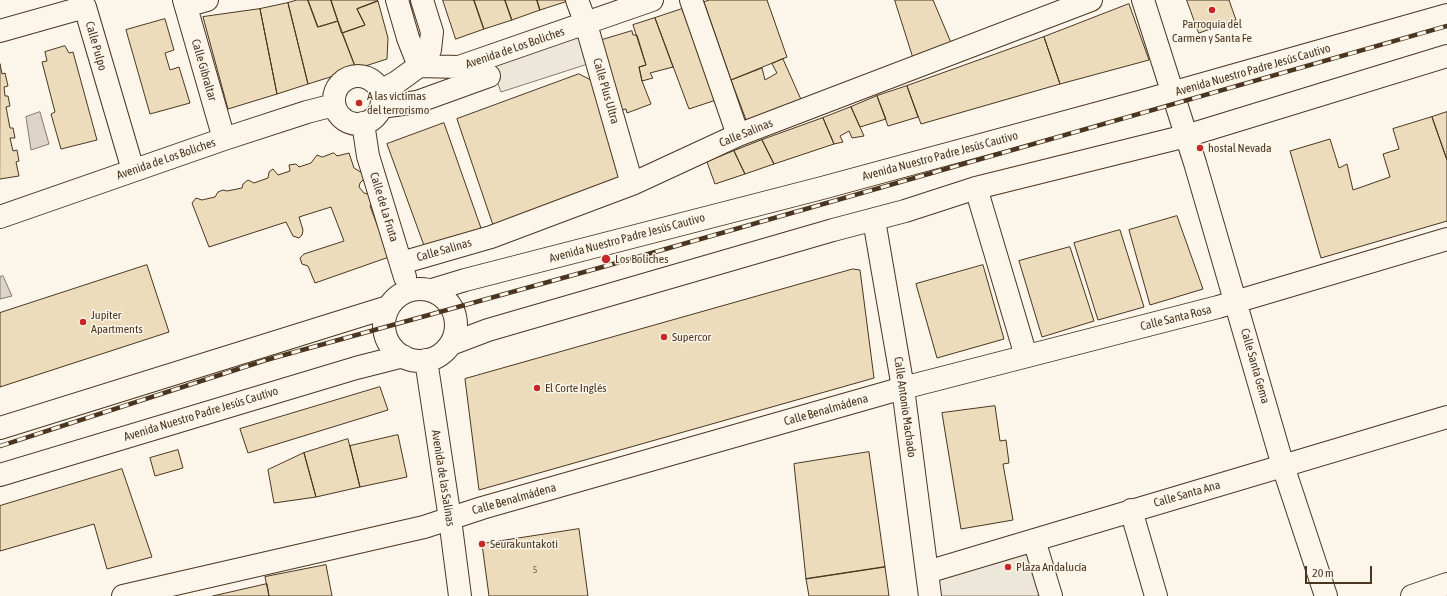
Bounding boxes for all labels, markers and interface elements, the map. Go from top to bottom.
marker: Parroquia del Carmen y Santa Fe [1207,5,1217,15]
place label: Parroquia del Carmen y Santa Fe [1172,17,1252,45]
street label: Calle Pulpo [82,20,110,72]
street label: Avenida de Los Boliches [464,24,566,72]
street label: Calle Gibraltar [188,37,220,103]
street label: Avenida Nuestro Padre Jesús Cautivo [1174,41,1332,99]
street label: Calle Plus Ultra [590,57,622,125]
place label: A las víctimas del terrorismo [367,89,429,117]
marker: A las víctimas del terrorismo [354,98,364,108]
street label: Calle Salinas [717,116,775,150]
street label: Avenida Nuestro Padre Jesús Cautivo [861,128,1019,184]
street label: Avenida de Los Boliches [115,135,217,183]
place label: hostal Nevada [1208,141,1272,155]
marker: hostal Nevada [1195,143,1205,153]
street label: Calle de La Fruta [367,171,401,243]
street label: Avenida Nuestro Padre Jesús Cautivo [548,210,706,266]
street label: Calle Salinas [415,235,473,265]
place label: Los Boliches [615,252,668,266]
marker: Los Boliches [600,253,612,265]
street label: Calle Santa Rosa [1139,302,1213,334]
place label: Jupiter Apartments [91,308,143,336]
marker: Jupiter Apartments [78,317,88,327]
street label: Calle Santa Gema [1237,327,1273,405]
place label: Supercor [672,330,711,344]
marker: Supercor [659,332,669,342]
street label: Calle Antonio Machado [891,356,919,458]
place label: El Corte Inglés [545,381,607,395]
marker: El Corte Inglés [532,383,542,393]
street label: Avenida Nuestro Padre Jesús Cautivo [122,384,280,444]
street label: Calle Benalmádena [782,391,870,429]
street label: Avenida de las Salinas [428,429,458,527]
street label: Calle Santa Ana [1152,478,1222,510]
street label: Calle Benalmádena [470,480,558,518]
place label: Seurakuntakoti [490,537,558,551]
marker: Seurakuntakoti [477,539,487,549]
scale bar [1307,558,1374,584]
place label: Plaza Andalucía [1016,560,1087,574]
marker: Plaza Andalucía [1003,562,1013,572]
house number: 5 [533,564,537,576]
text: 20 m [1312,566,1334,580]

